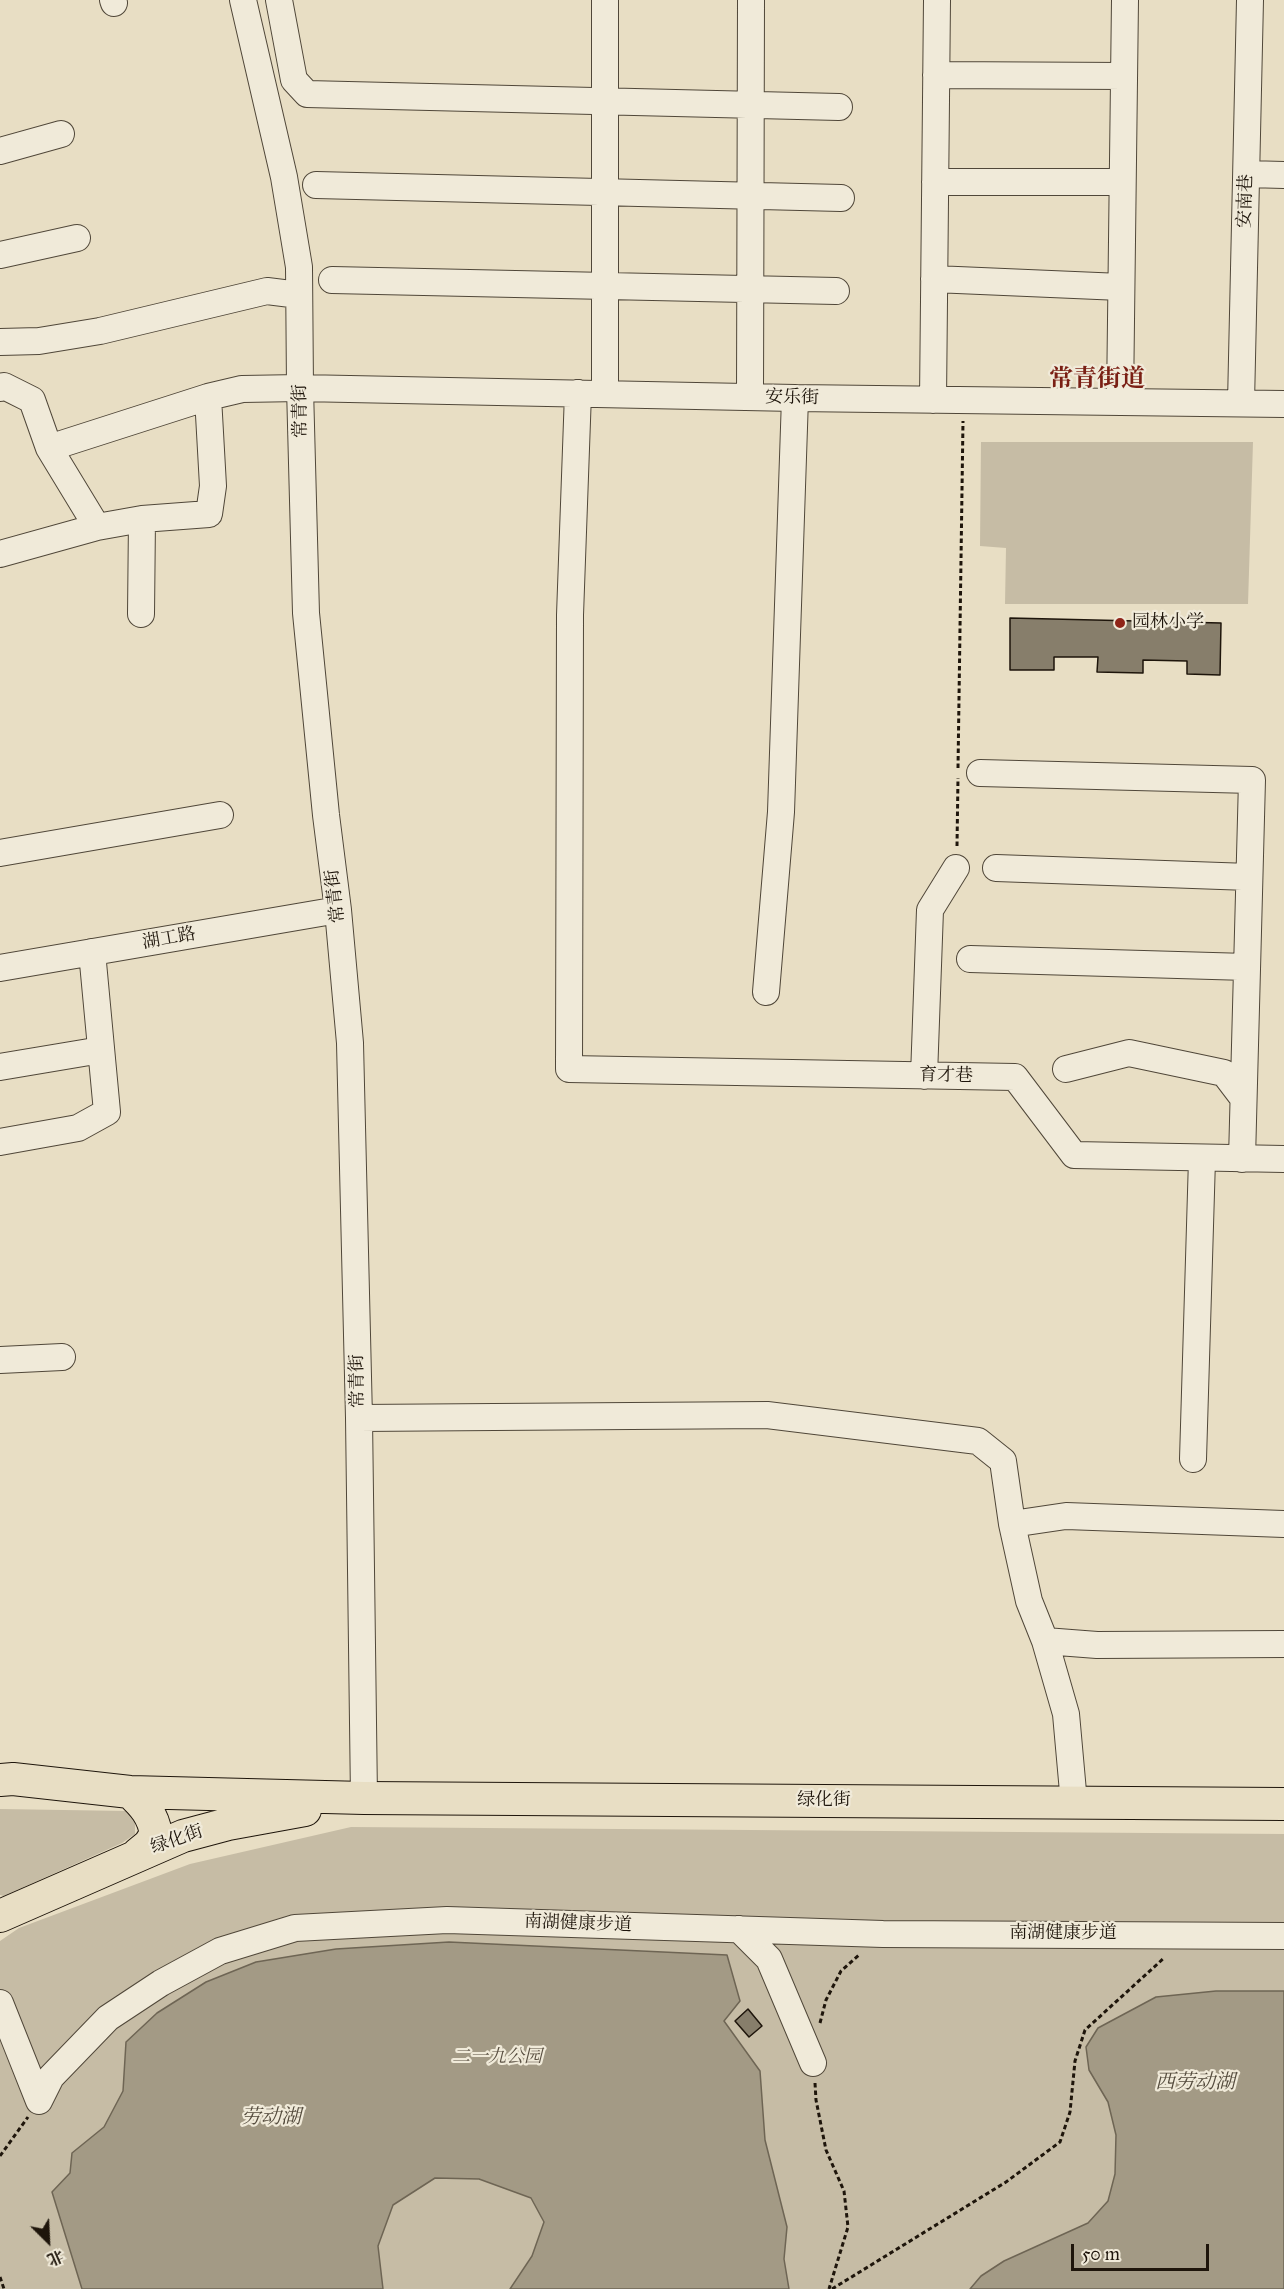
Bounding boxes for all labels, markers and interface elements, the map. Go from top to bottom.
street label: 安南巷 [1234,174,1258,228]
district label: 常青街道 [1049,366,1145,394]
street label: 常青街 [290,384,312,438]
street label: 安乐街 [765,387,819,409]
place label: 园林小学 [1132,612,1204,634]
marker: 园林小学 [1113,616,1127,630]
street label: 常青街 [322,868,350,924]
street label: 湖工路 [141,924,197,954]
street label: 育才巷 [919,1065,973,1087]
street label: 常青街 [347,1354,369,1408]
street label: 绿化街 [797,1790,851,1812]
street label: 绿化街 [148,1821,206,1859]
street label: 南湖健康步道 [524,1911,632,1937]
street label: 南湖健康步道 [1009,1923,1117,1945]
park label: 二一九公园 [452,2047,542,2069]
water label: 西劳动湖 [1155,2071,1235,2095]
water label: 劳动湖 [241,2106,301,2130]
north arrow [18,2211,78,2271]
scale bar [1074,2232,1212,2270]
text: 50 m [1082,2243,1120,2265]
text: 北 [44,2246,67,2270]

